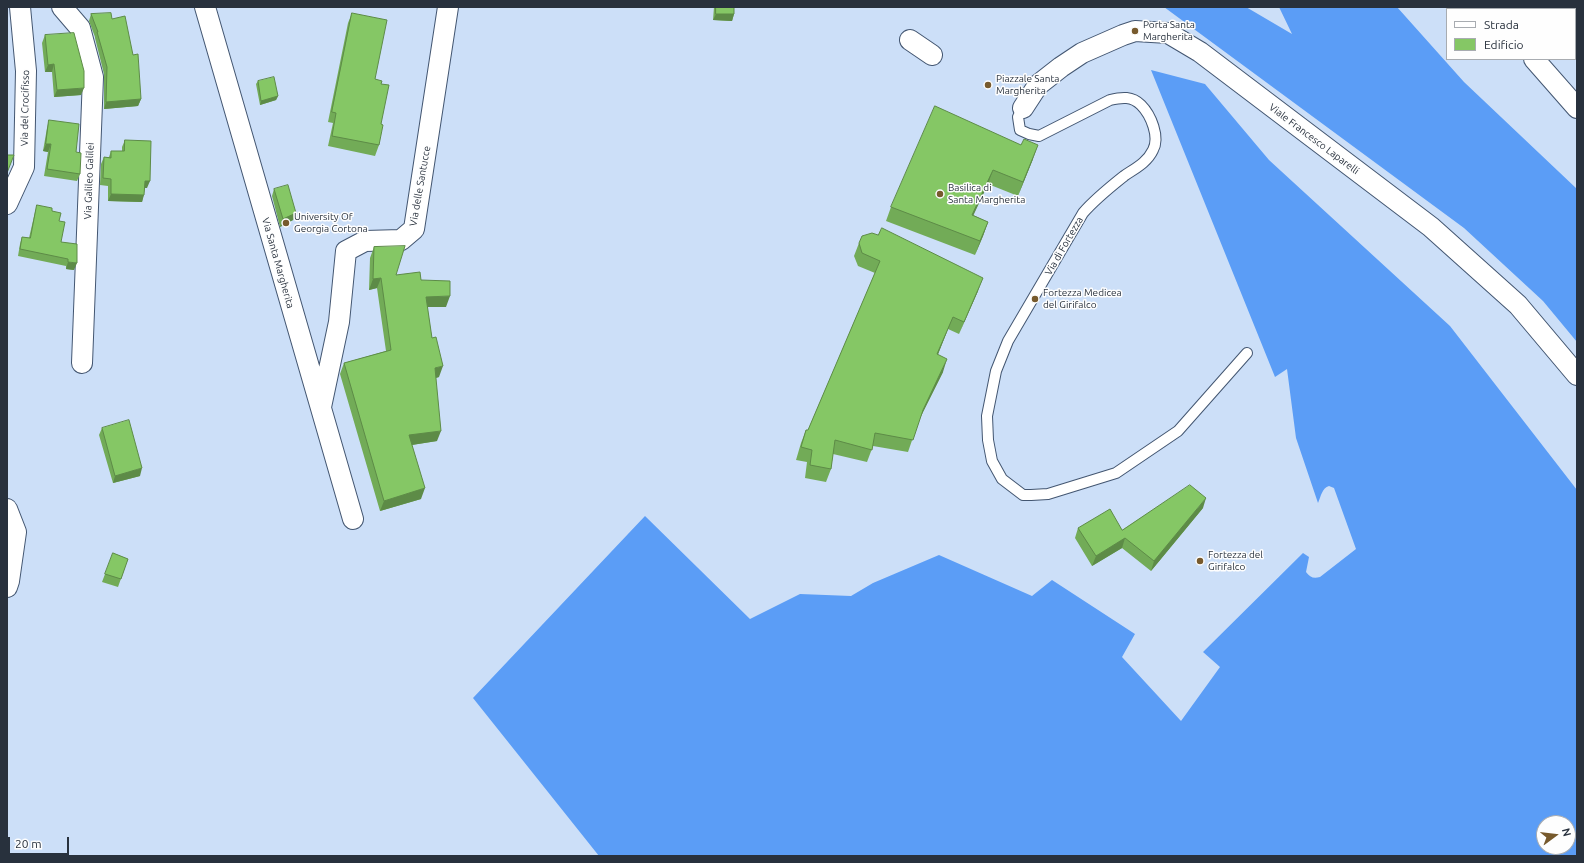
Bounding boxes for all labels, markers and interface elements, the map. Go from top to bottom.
legend [1446,8,1576,60]
text: Strada [1484,18,1519,31]
place label: Porta Santa Margherita [1143,19,1195,42]
marker: Porta Santa Margherita [1130,26,1140,36]
text: Edificio [1484,38,1524,51]
street label: Via del Crocifisso [18,70,32,146]
place label: Piazzale Santa Margherita [996,73,1059,96]
marker: Piazzale Santa Margherita [983,80,993,90]
street label: Viale Francesco Laparelli [1267,101,1361,177]
street label: Via Galileo Galilei [82,142,96,220]
street label: Via delle Santucce [407,145,433,227]
place label: Basilica di Santa Margherita [948,182,1025,206]
marker: Basilica di Santa Margherita [935,189,945,199]
place label: University Of Georgia Cortona [294,211,368,234]
street label: Via di Fortezza [1042,215,1086,277]
street label: Via Santa Margherita [259,216,297,310]
marker: University Of Georgia Cortona [281,218,291,228]
place label: Fortezza Medicea del Girifalco [1043,287,1122,310]
marker: Fortezza Medicea del Girifalco [1030,294,1040,304]
place label: Fortezza del Girifalco [1208,549,1263,572]
marker: Fortezza del Girifalco [1195,556,1205,566]
north arrow [1536,815,1576,855]
text: N [1560,827,1573,838]
scale bar [10,829,71,855]
text: 20 m [15,837,42,850]

